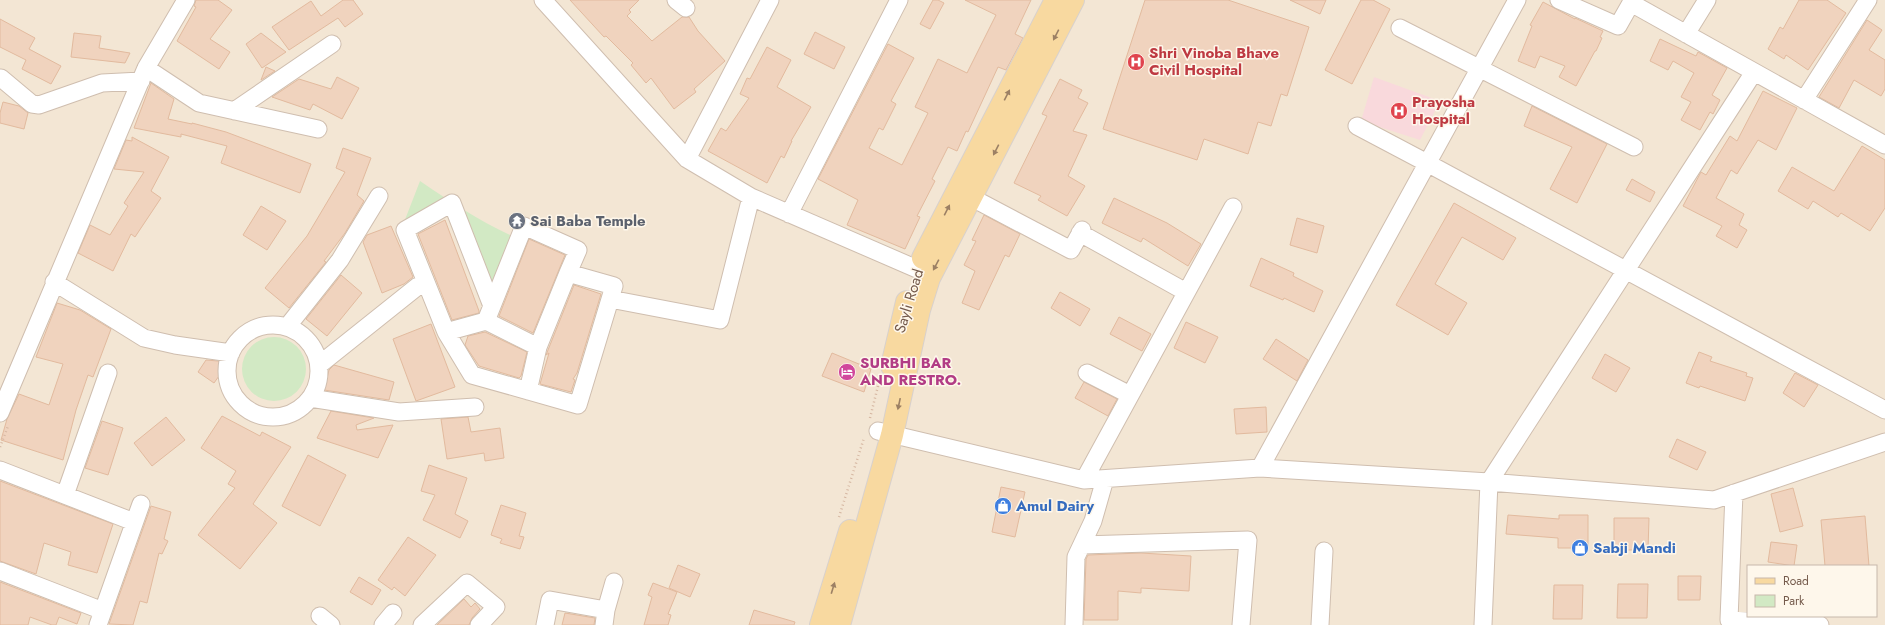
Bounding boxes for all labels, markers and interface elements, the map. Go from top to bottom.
one-way arrow [1052,29,1059,40]
place label: Shri Vinoba Bhave Civil Hospital [1149,42,1279,81]
hospital icon: Shri Vinoba Bhave Civil Hospital [1126,52,1146,72]
one-way arrow [1003,89,1010,101]
place label: Prayosha Hospital [1412,91,1475,130]
hospital icon: Prayosha Hospital [1389,101,1409,121]
one-way arrow [993,145,999,156]
one-way arrow [944,205,950,216]
place label: Sai Baba Temple [530,210,646,232]
temple icon: Sai Baba Temple [507,211,527,231]
one-way arrow [932,260,939,271]
street label: Sayli Road [889,266,929,336]
place label: SURBHI BAR AND RESTRO. [859,352,961,391]
hotel icon: SURBHI BAR AND RESTRO. [837,362,857,382]
one-way arrow [895,398,901,410]
place label: Amul Dairy [1015,495,1094,517]
shop icon: Amul Dairy [993,496,1013,516]
place label: Sabji Mandi [1593,537,1676,559]
shop icon: Sabji Mandi [1570,538,1590,558]
legend [1747,565,1877,617]
text: Road [1783,572,1809,590]
one-way arrow [830,582,836,594]
text: Park [1783,592,1805,610]

